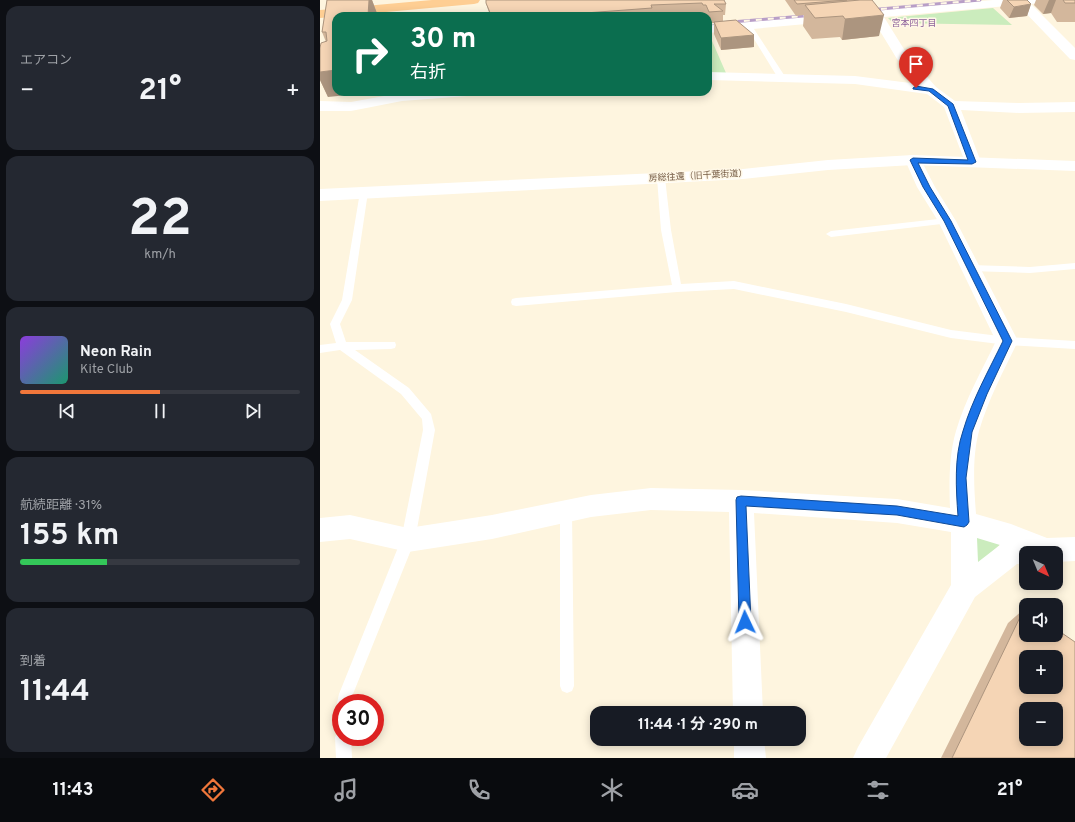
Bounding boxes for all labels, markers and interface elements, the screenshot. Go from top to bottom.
district label: 宮本四丁目 [891,18,937,29]
text: 30 m [410,22,476,58]
icon: right [344,28,396,80]
pin [899,47,933,88]
text: エアコン [20,53,72,69]
icon: arrive [905,53,927,75]
text: 右折 [410,62,446,85]
text: 21° [139,73,181,110]
text: − [20,78,34,105]
text: + [286,78,300,105]
street label: 房総往還（旧千葉街道） [648,168,748,184]
text: 22 [128,188,192,254]
text: km/h [144,247,176,263]
text: Neon Rain [80,343,152,362]
text: Kite Club [80,362,133,378]
icon: previous [56,400,78,422]
icon: pause [149,400,171,422]
icon: next [242,400,264,422]
text: 航続距離 · 31% [20,498,102,514]
text: 155 km [20,518,119,555]
north arrow [1019,546,1063,590]
map controls [1019,546,1063,746]
button: sound [1019,598,1063,642]
position arrow [724,601,766,643]
button: + [1019,650,1063,694]
text: 到着 [20,654,46,670]
text: 11:44 [20,674,90,711]
speed limit sign: 30 [332,694,384,746]
button: − [1019,702,1063,746]
text: 11:44 · 1 分 · 290 m [638,716,758,735]
icon: directions [199,776,227,804]
icon: music [332,776,360,804]
icon: phone [465,776,493,804]
icon: climate [598,776,626,804]
icon: car [731,776,759,804]
icon: filters [864,776,892,804]
text: 11:43 [53,779,94,802]
text: 21° [997,779,1022,802]

